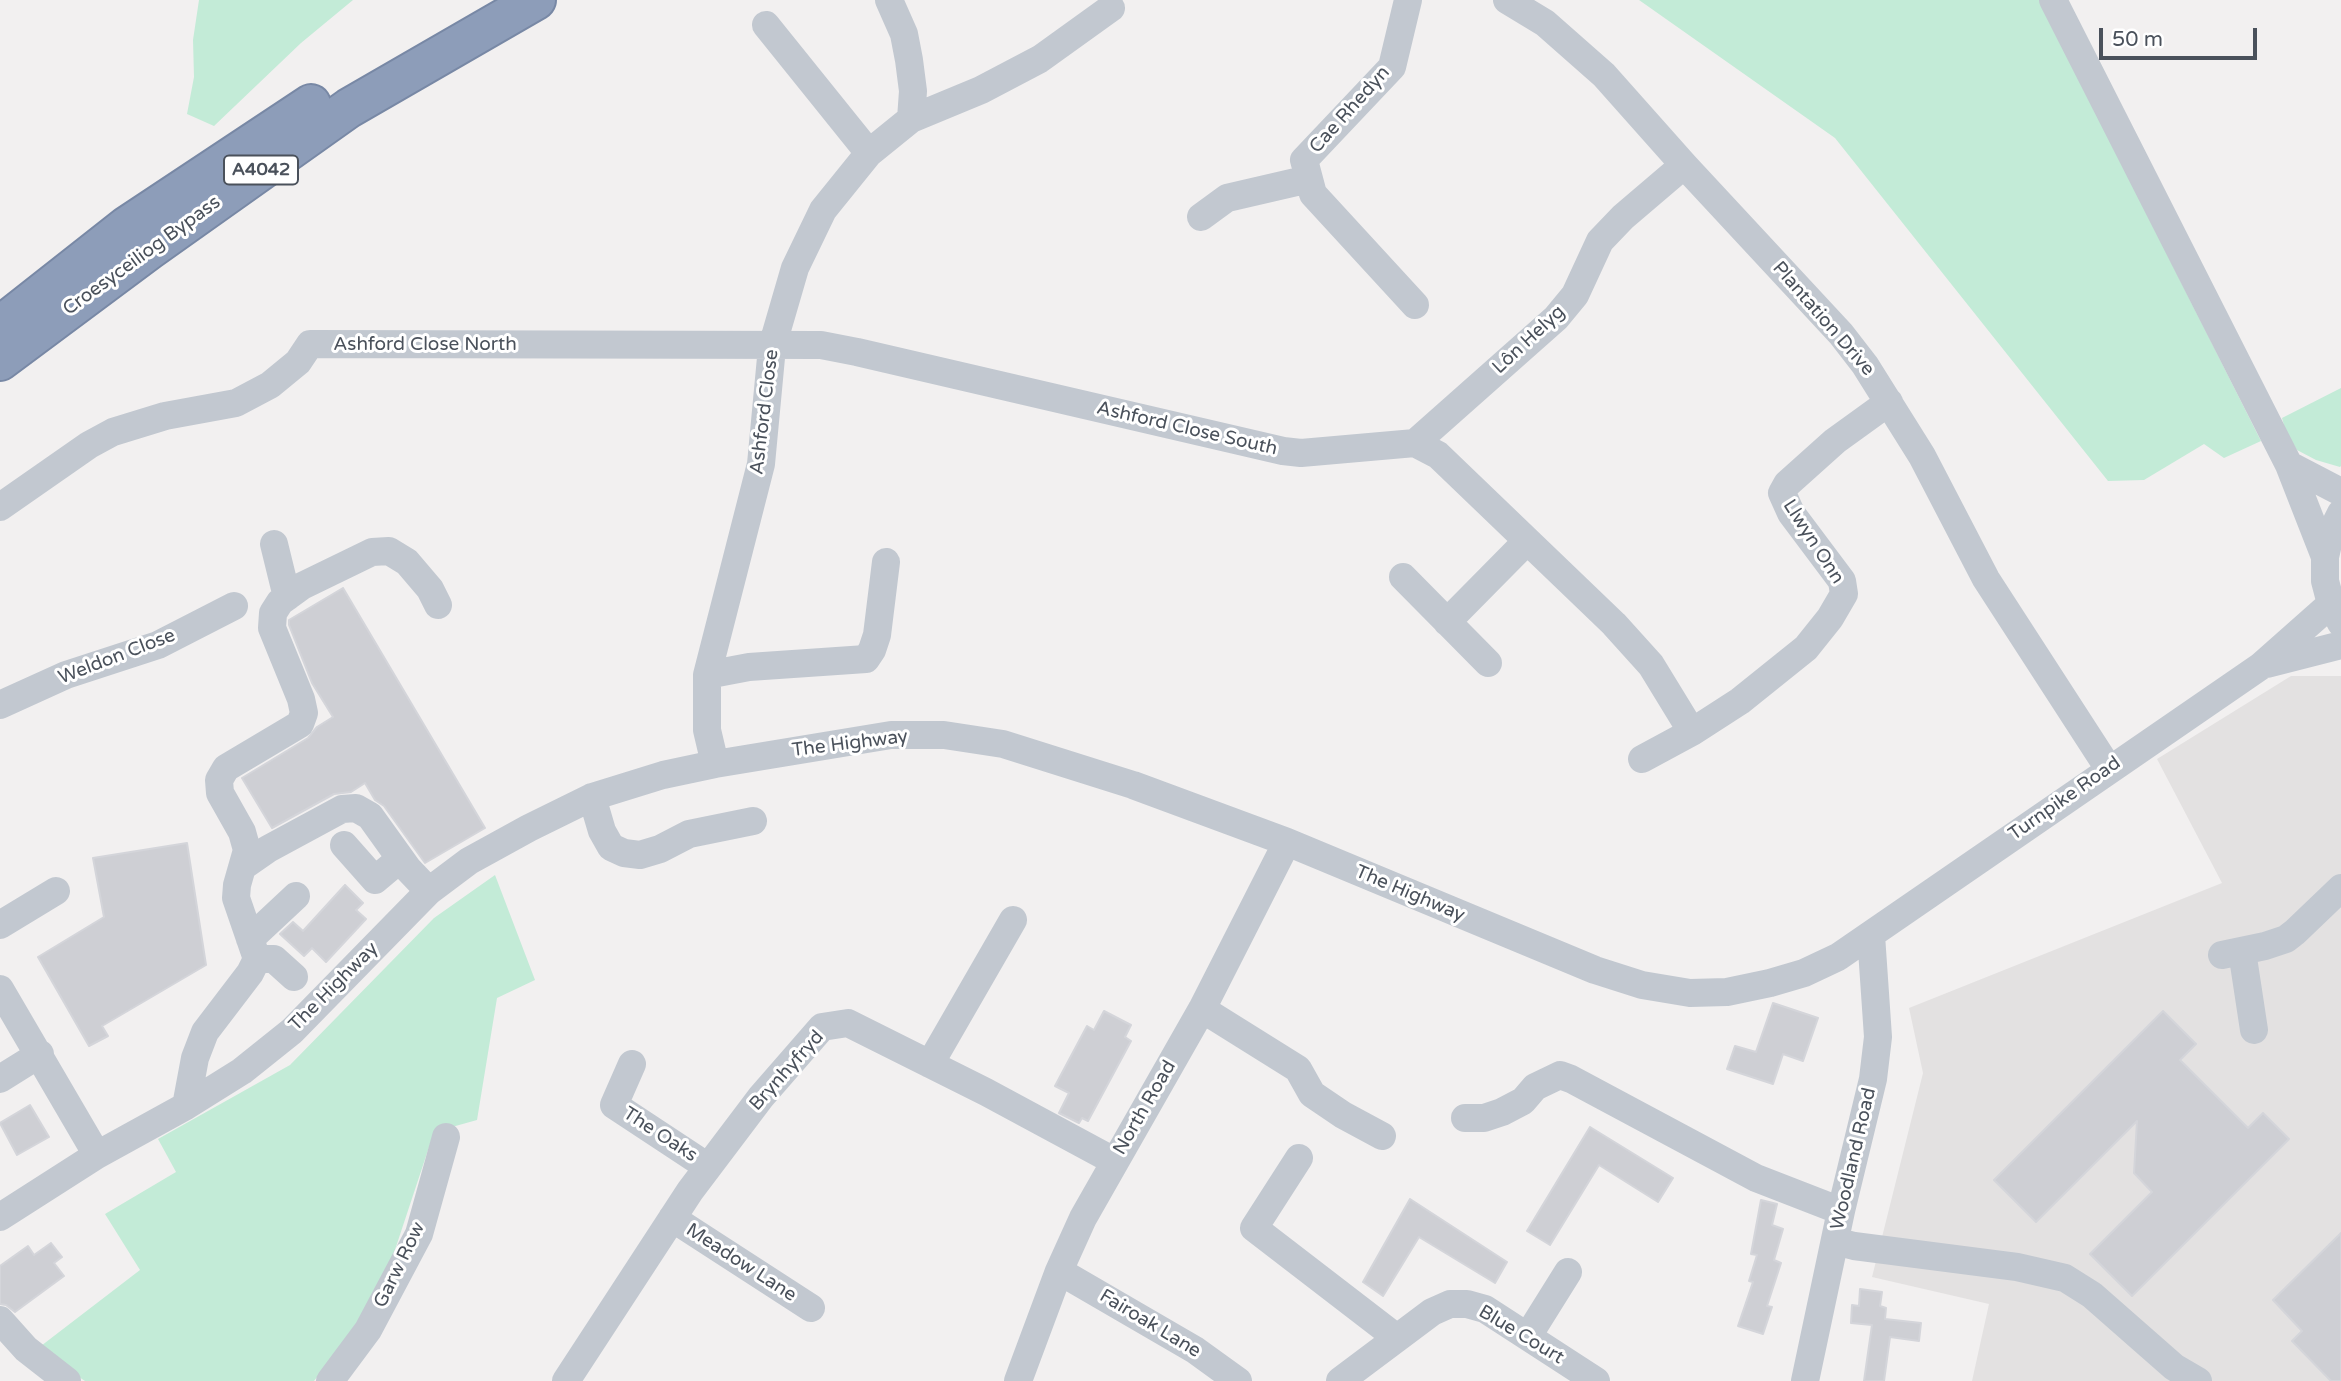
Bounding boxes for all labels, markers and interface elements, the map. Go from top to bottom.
scale bar [2103,14,2260,58]
text: 50 m [2112,27,2163,52]
street label: Cae Rhedyn [1305,62,1395,158]
road number: A4042 [224,155,298,184]
street label: Croesyceiliog Bypass [59,191,225,321]
street label: Plantation Drive [1767,257,1879,381]
street label: Lôn Helyg [1488,301,1570,379]
street label: Ashford Close North [333,334,517,356]
street label: Ashford Close [746,348,784,476]
street label: Ashford Close South [1094,397,1280,461]
street label: Llwyn Onn [1777,496,1849,588]
street label: Weldon Close [55,624,179,690]
street label: The Highway [791,726,909,762]
street label: Turnpike Road [2005,752,2125,846]
street label: The Highway [1352,861,1468,927]
street label: The Highway [285,938,383,1036]
street label: Brynhyfryd [745,1026,829,1116]
street label: North Road [1109,1057,1181,1159]
street label: Woodland Road [1827,1086,1881,1232]
street label: The Oaks [619,1103,701,1167]
street label: Garw Row [370,1219,430,1311]
street label: Meadow Lane [682,1219,800,1307]
street label: Fairoak Lane [1095,1285,1205,1363]
street label: Blue Court [1474,1301,1568,1369]

